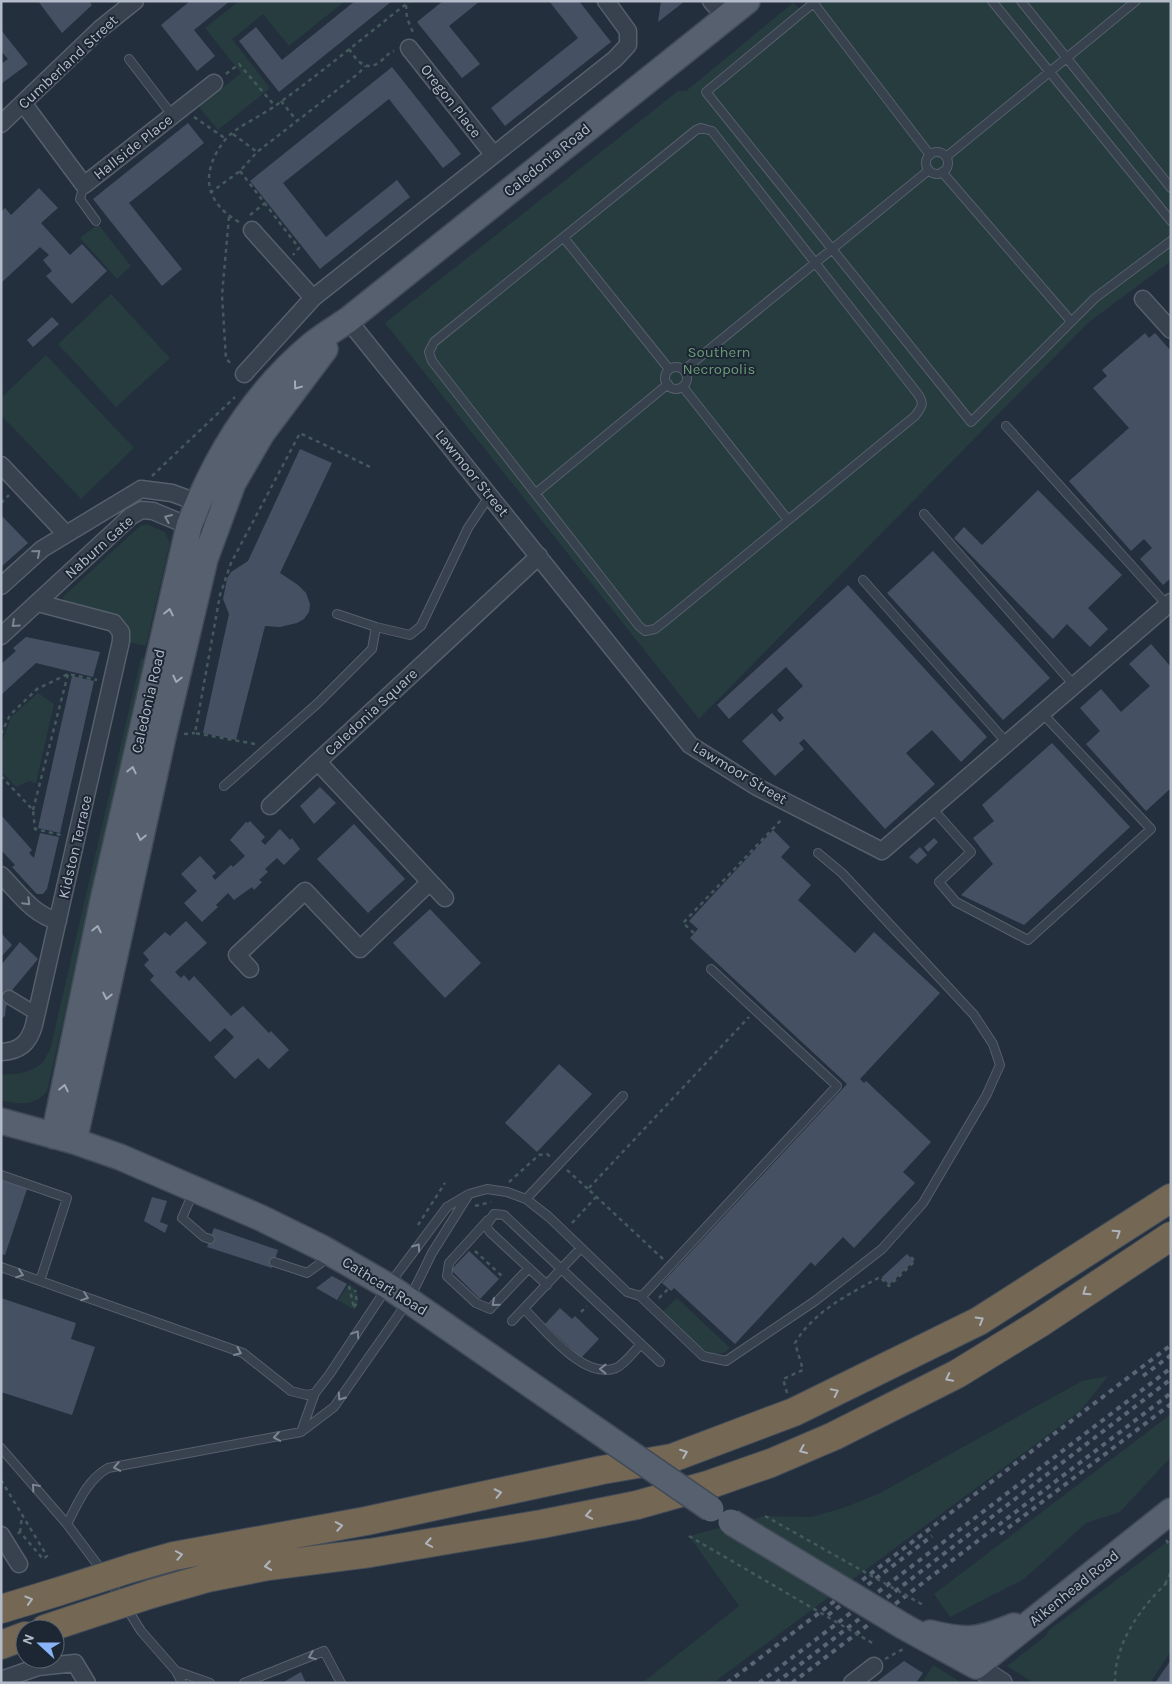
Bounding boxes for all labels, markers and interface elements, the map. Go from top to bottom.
street label: Cumberland Street [15,11,122,113]
street label: Oregon Place [417,61,485,141]
street label: Hallside Place [90,111,176,183]
street label: Caledonia Road [500,120,594,200]
park label: Southern Necropolis [683,343,755,378]
one-way arrow [294,380,302,389]
street label: Lawmoor Street [431,426,513,520]
street label: Naburn Gate [61,512,137,582]
one-way arrow [164,513,173,524]
one-way arrow [32,550,41,559]
one-way arrow [163,607,173,616]
one-way arrow [12,618,21,627]
street label: Caledonia Road [127,647,169,755]
street label: Caledonia Square [321,664,421,760]
one-way arrow [172,674,183,683]
street label: Lawmoor Street [690,738,791,808]
one-way arrow [126,766,137,775]
street label: Kidston Terrace [54,794,96,900]
one-way arrow [136,833,147,842]
one-way arrow [21,896,30,905]
one-way arrow [92,925,102,933]
one-way arrow [102,992,113,1000]
one-way arrow [58,1084,69,1092]
one-way arrow [1112,1230,1121,1239]
one-way arrow [412,1244,420,1253]
street label: Cathcart Road [339,1253,431,1319]
one-way arrow [16,1268,24,1278]
one-way arrow [1083,1286,1092,1295]
one-way arrow [81,1291,89,1301]
one-way arrow [492,1297,501,1306]
one-way arrow [975,1316,984,1326]
one-way arrow [350,1331,359,1340]
one-way arrow [233,1346,242,1357]
one-way arrow [598,1364,606,1374]
one-way arrow [945,1372,954,1382]
one-way arrow [829,1388,838,1398]
one-way arrow [338,1391,347,1401]
one-way arrow [272,1431,281,1441]
one-way arrow [799,1443,808,1454]
one-way arrow [679,1449,688,1459]
one-way arrow [113,1461,121,1471]
one-way arrow [33,1484,41,1493]
one-way arrow [494,1488,503,1499]
one-way arrow [585,1509,594,1519]
one-way arrow [335,1522,344,1532]
one-way arrow [425,1538,434,1548]
street label: Aikenhead Road [1025,1546,1123,1630]
one-way arrow [175,1550,184,1561]
one-way arrow [264,1560,272,1571]
one-way arrow [25,1596,33,1606]
north arrow [15,1619,65,1669]
text: N [19,1632,38,1647]
one-way arrow [308,1650,317,1660]

